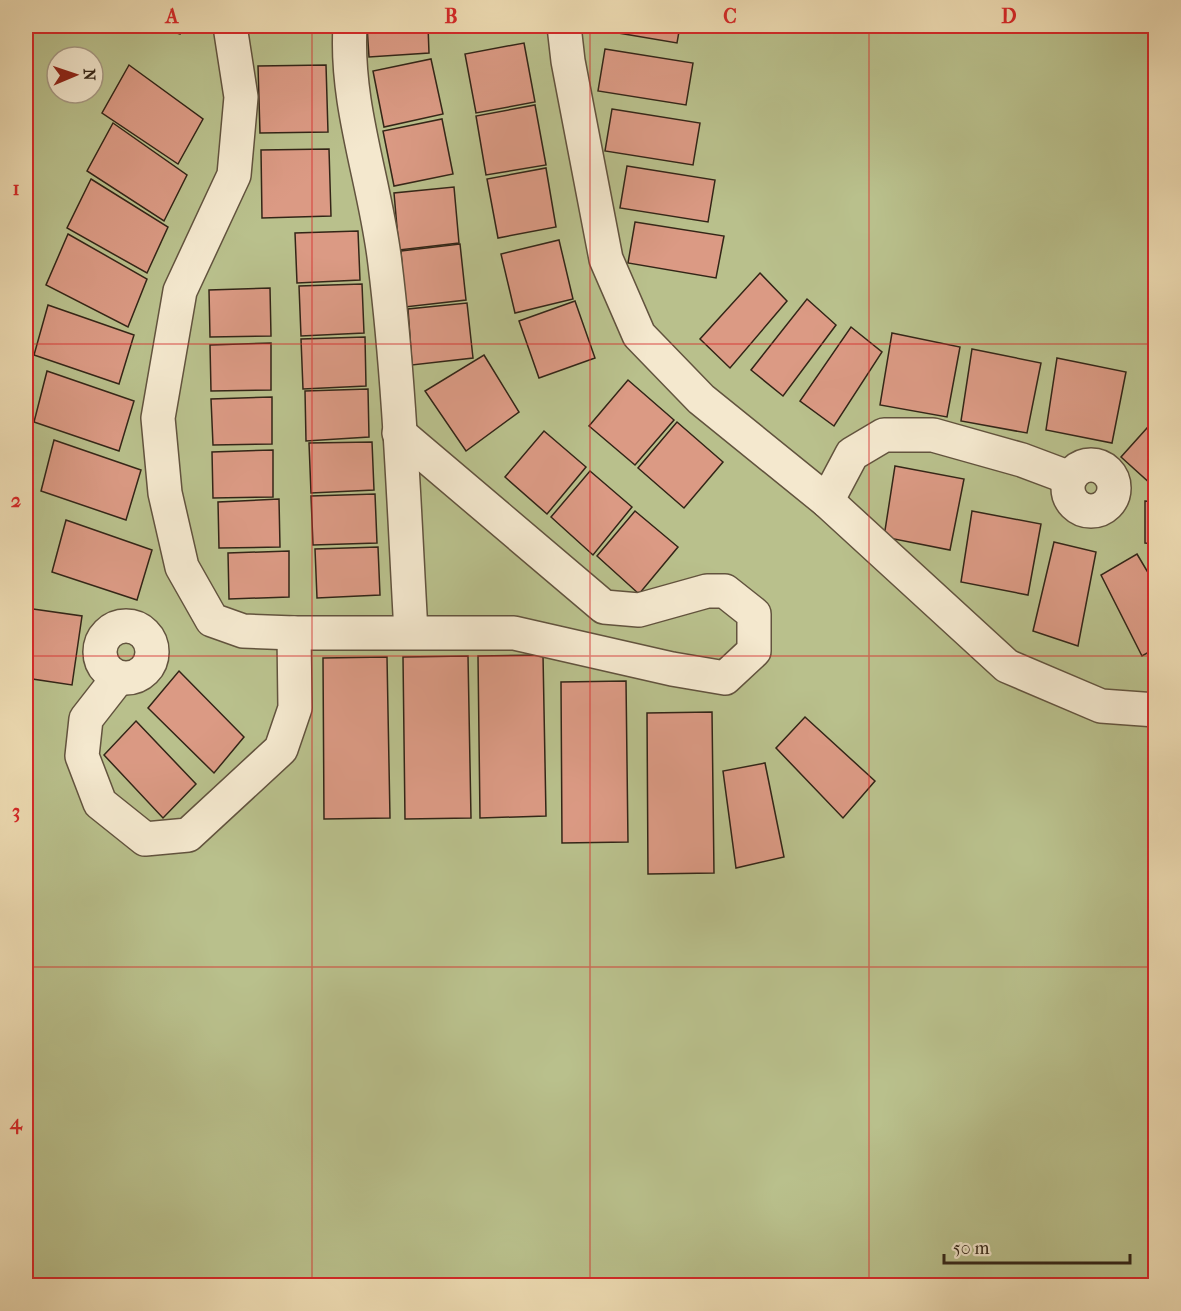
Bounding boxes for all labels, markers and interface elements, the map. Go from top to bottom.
text: A [164,5,180,28]
text: B [444,5,458,28]
text: C [723,5,737,28]
text: D [1001,5,1017,28]
north arrow [45,45,105,105]
text: N [80,68,99,82]
text: 1 [12,177,20,200]
text: 2 [11,489,21,512]
text: 3 [12,800,20,823]
text: 4 [9,1111,23,1135]
scale bar [944,1227,1130,1265]
text: 50 m [953,1238,990,1259]

